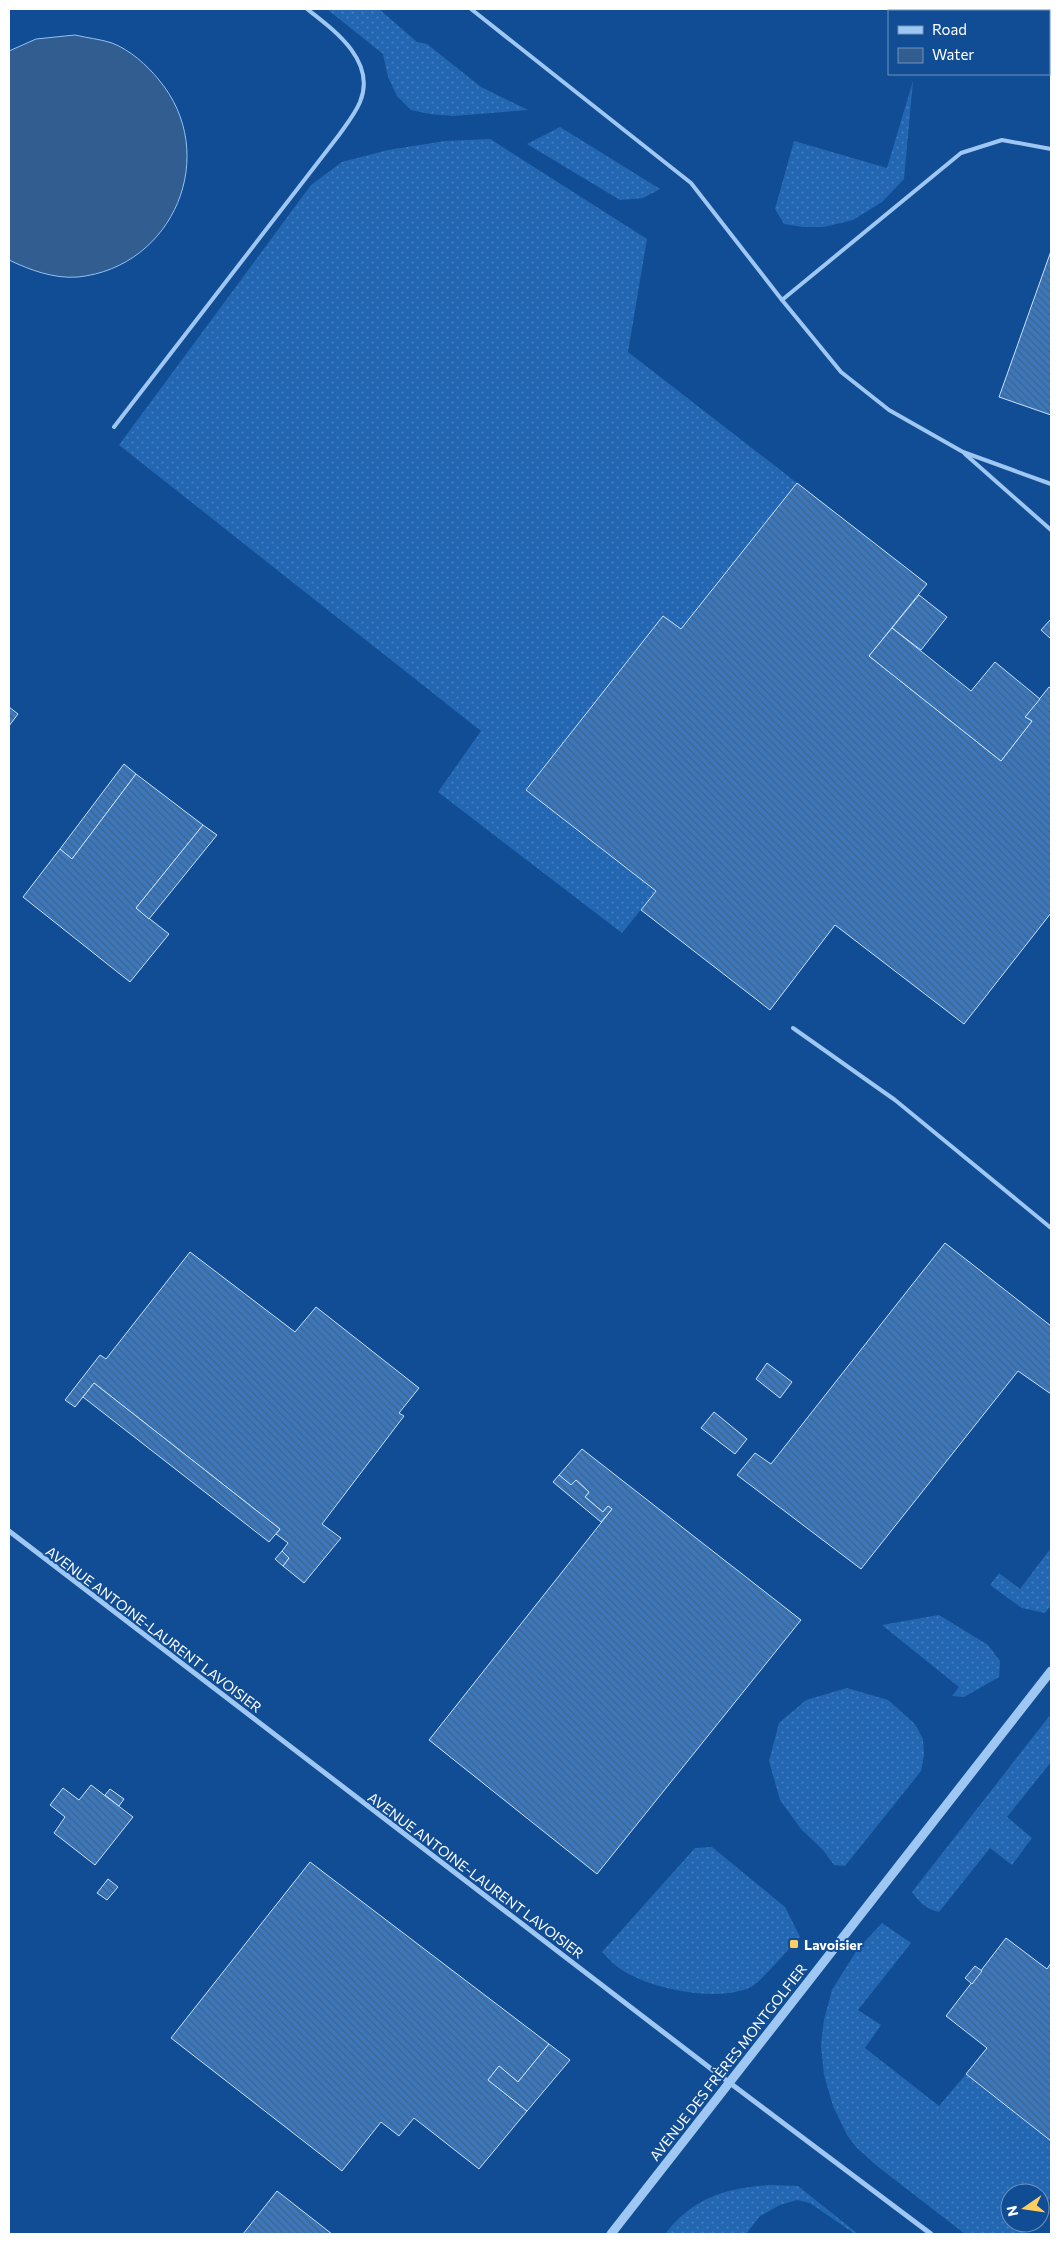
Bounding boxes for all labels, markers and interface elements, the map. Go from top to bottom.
legend [888,10,1050,75]
text: Road [932,20,967,38]
text: Water [932,45,974,63]
street label: AVENUE ANTOINE-LAURENT LAVOISIER [43,1542,265,1716]
street label: AVENUE ANTOINE-LAURENT LAVOISIER [365,1788,587,1962]
place label: Lavoisier [804,1936,863,1953]
marker: Lavoisier [788,1938,800,1950]
street label: AVENUE DES FRÈRES MONTGOLFIER [646,1960,810,2164]
north arrow [1000,2183,1050,2233]
text: N [1002,2204,1021,2218]

